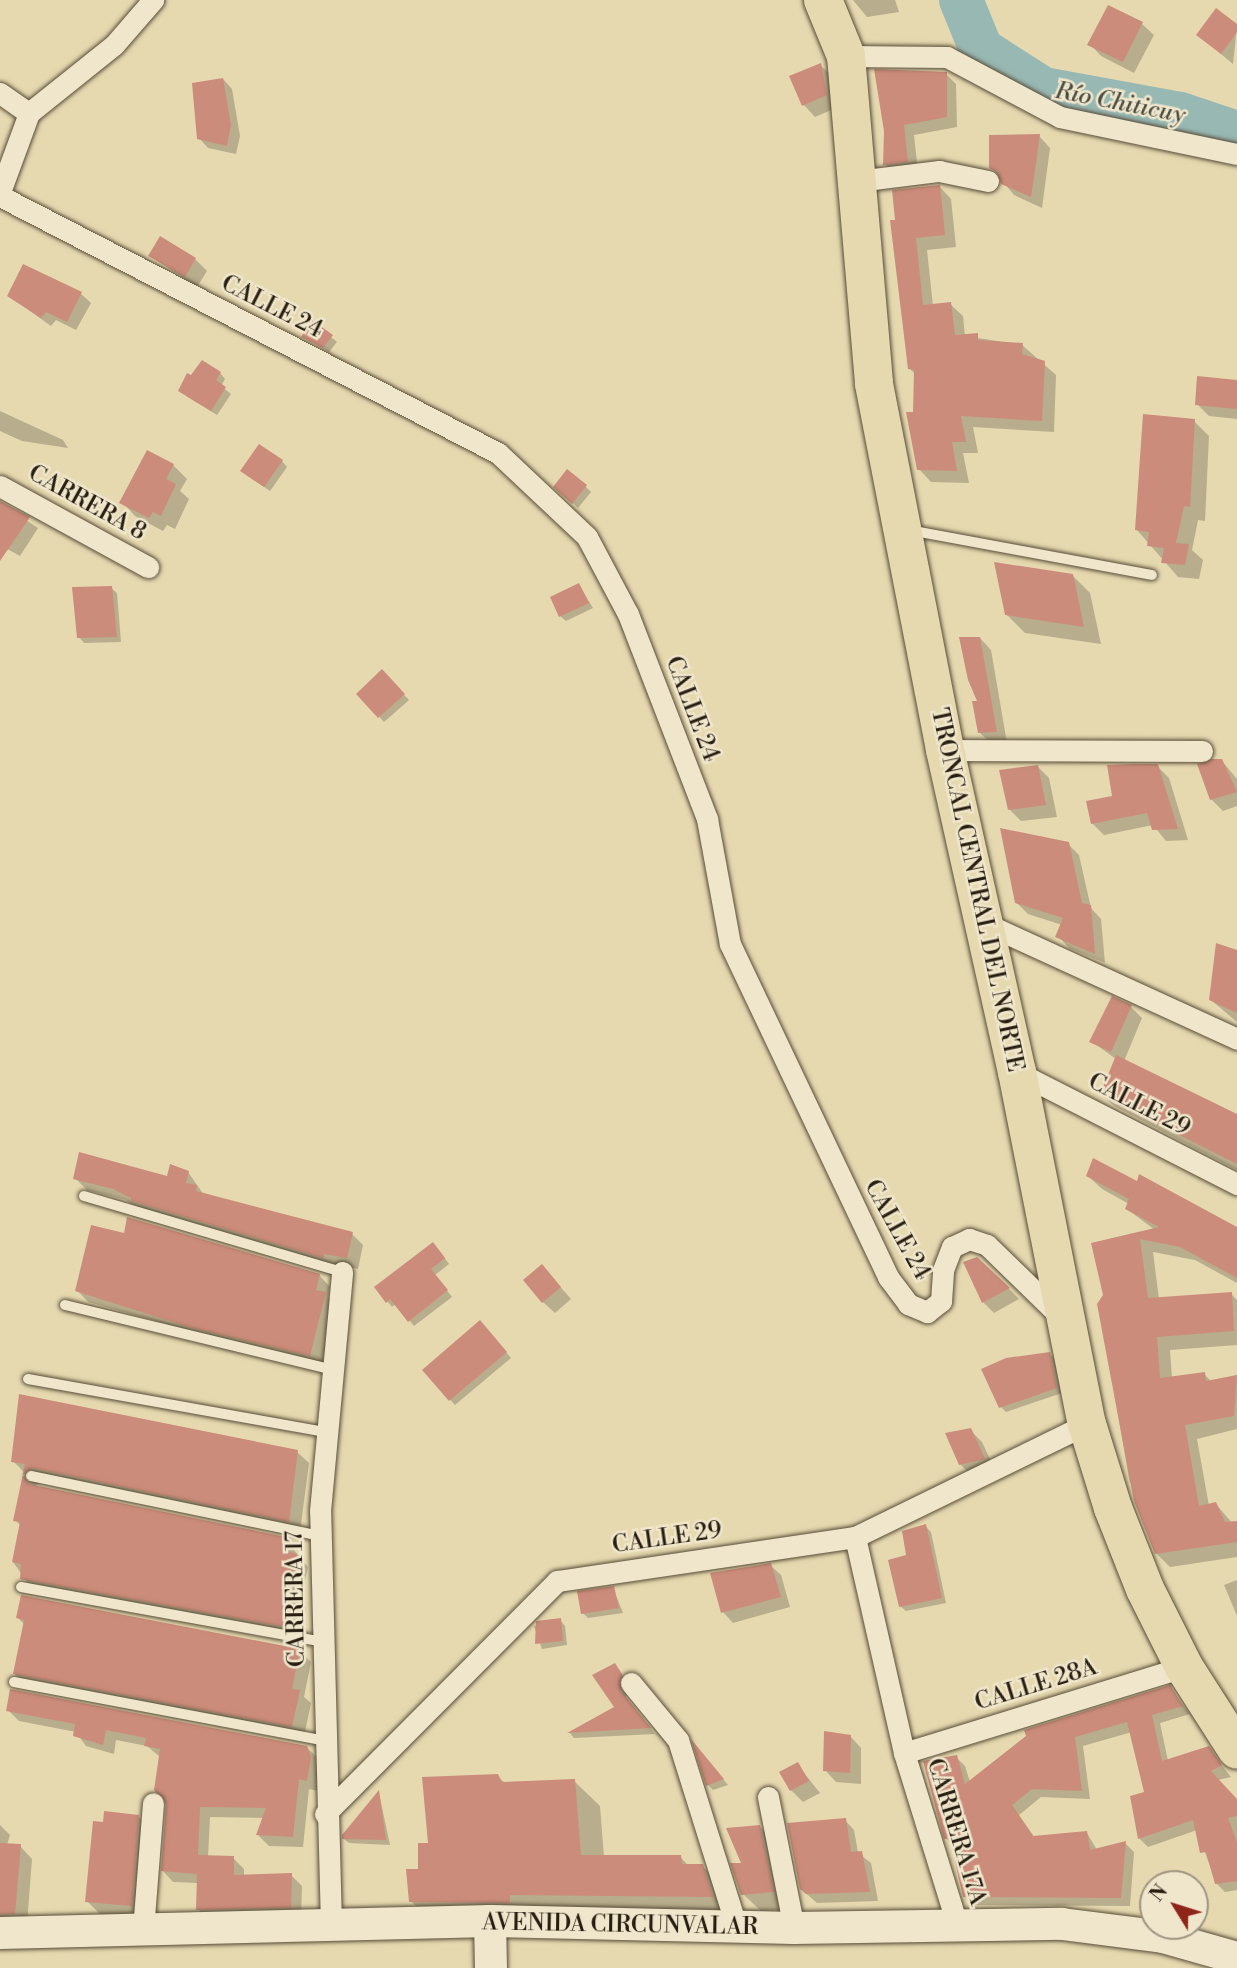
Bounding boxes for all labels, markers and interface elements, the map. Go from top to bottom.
water label: Río Chiticuy [1052,77,1188,131]
street label: CALLE 24 [217,270,327,344]
street label: CARRERA 8 [23,459,151,547]
street label: CALLE 24 [659,653,725,765]
street label: TRONCAL CENTRAL DEL NORTE [925,706,1029,1074]
street label: CALLE 29 [1084,1068,1194,1142]
street label: CALLE 24 [858,1175,936,1285]
street label: CALLE 29 [610,1517,724,1559]
street label: CARRERA 17 [281,1531,311,1667]
street label: CALLE 28A [972,1653,1100,1717]
street label: CARRERA 17A [921,1755,991,1909]
north arrow [1139,1870,1209,1940]
text: N [1145,1880,1173,1907]
street label: AVENIDA CIRCUNVALAR [482,1909,758,1941]

